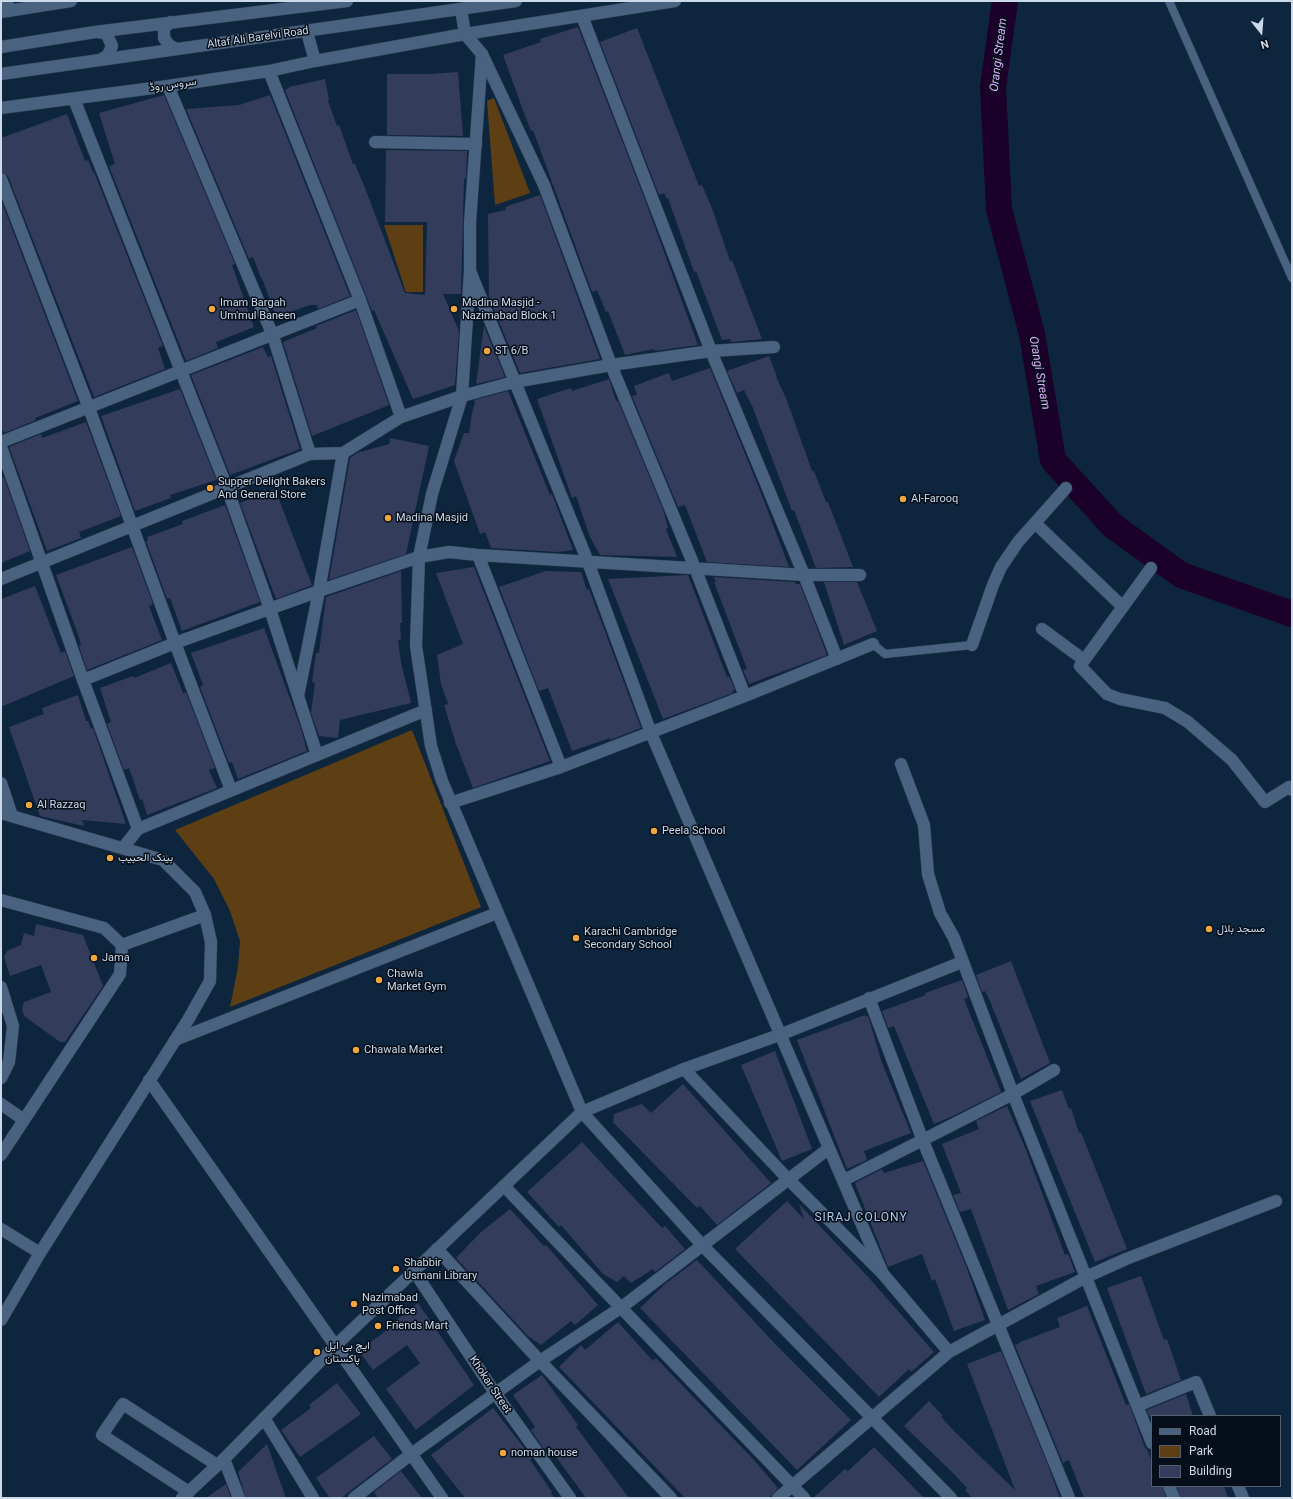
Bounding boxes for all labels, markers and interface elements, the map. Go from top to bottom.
north arrow [1241,12,1281,52]
water label: Orangi Stream [987,17,1011,93]
street label: Altaf Ali Barelvi Road [206,24,310,52]
text: N [1259,37,1270,51]
street label: سروس روڈ [149,75,197,95]
place label: Imam Bargah Um'mul Baneen [220,296,296,322]
place label: Madina Masjid - Nazimabad Block 1 [462,296,557,322]
marker: Imam Bargah Um'mul Baneen [207,304,217,314]
marker: Madina Masjid - Nazimabad Block 1 [449,304,459,314]
water label: Orangi Stream [1025,335,1053,411]
place label: ST 6/B [495,344,528,358]
marker: ST 6/B [482,346,492,356]
place label: Supper Delight Bakers And General Store [218,475,326,501]
marker: Supper Delight Bakers And General Store [205,483,215,493]
place label: Al-Farooq [911,492,958,506]
marker: Al-Farooq [898,494,908,504]
place label: Madina Masjid [396,511,468,525]
marker: Madina Masjid [383,513,393,523]
place label: Al Razzaq [37,798,85,812]
marker: Al Razzaq [24,800,34,810]
place label: Peela School [662,824,725,838]
marker: Peela School [649,826,659,836]
place label: بينک الحبيب [118,851,173,865]
marker: بينک الحبيب [105,853,115,863]
place label: مسجد بلال [1217,922,1265,936]
marker: مسجد بلال [1204,924,1214,934]
place label: Karachi Cambridge Secondary School [584,925,677,951]
marker: Karachi Cambridge Secondary School [571,933,581,943]
place label: Jama [102,951,130,965]
marker: Jama [89,953,99,963]
place label: Chawla Market Gym [387,967,446,993]
marker: Chawla Market Gym [374,975,384,985]
place label: Chawala Market [364,1043,443,1057]
marker: Chawala Market [351,1045,361,1055]
district label: SIRAJ COLONY [814,1211,908,1225]
place label: Shabbir Usmani Library [404,1256,477,1282]
marker: Shabbir Usmani Library [391,1264,401,1274]
place label: Nazimabad Post Office [362,1291,418,1317]
marker: Nazimabad Post Office [349,1299,359,1309]
place label: Friends Mart [386,1319,448,1333]
marker: Friends Mart [373,1321,383,1331]
place label: ایچ بی ایل پاکستان [325,1339,370,1365]
marker: ایچ بی ایل پاکستان [312,1347,322,1357]
street label: Khokar Street [466,1354,514,1416]
legend [1151,1415,1281,1487]
text: Road [1189,1424,1217,1438]
text: Park [1189,1444,1213,1458]
place label: noman house [511,1446,578,1460]
marker: noman house [498,1448,508,1458]
text: Building [1189,1464,1232,1478]

